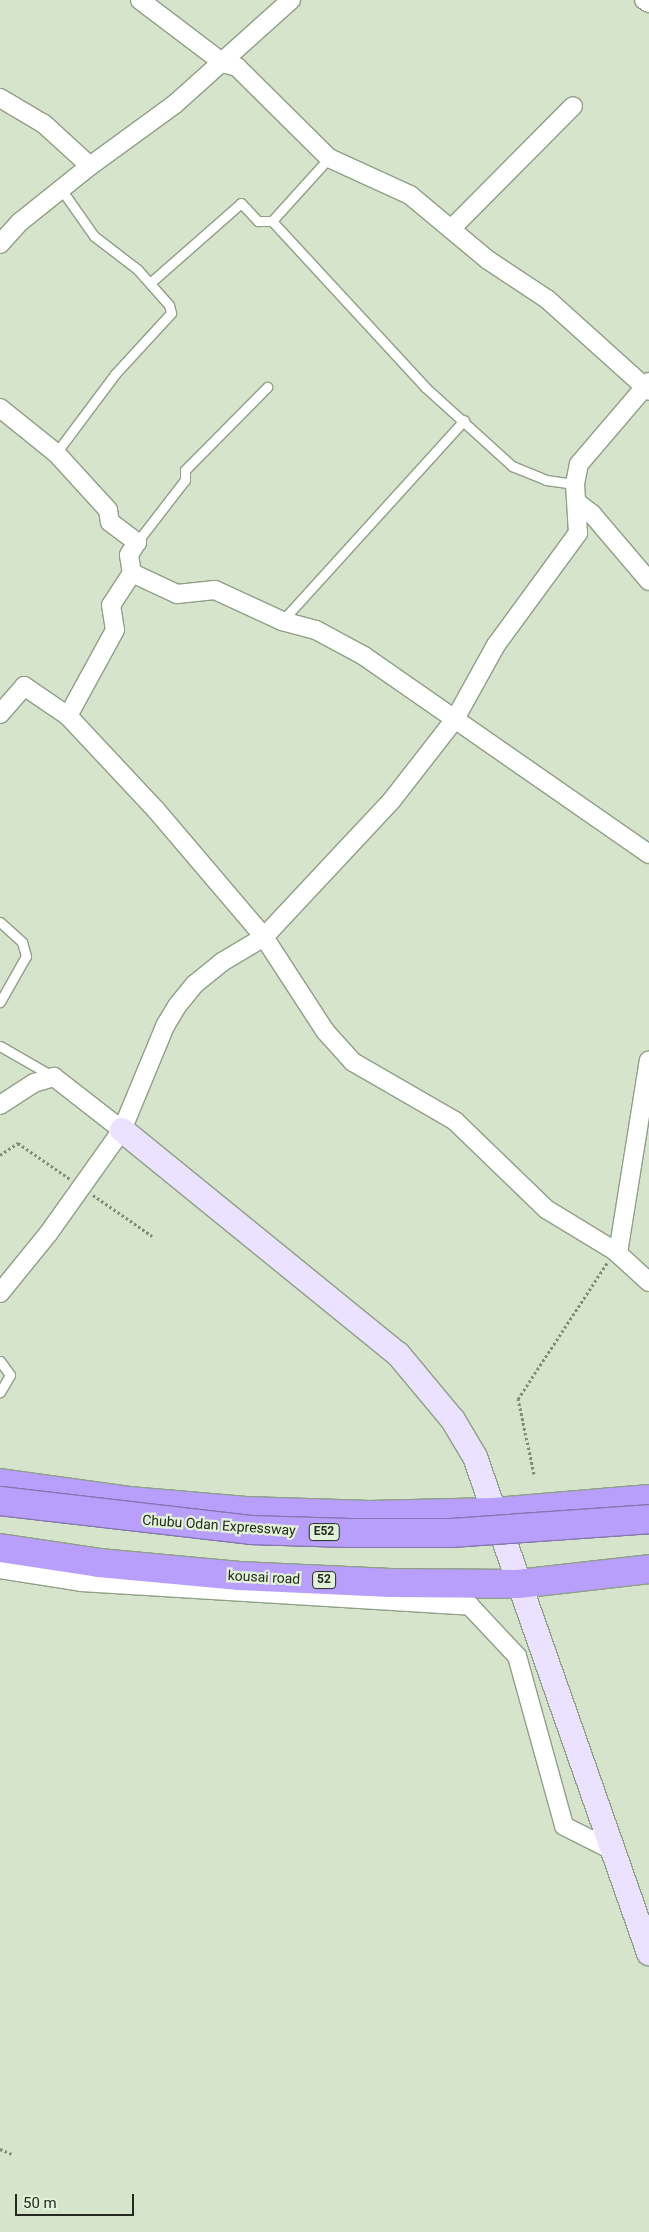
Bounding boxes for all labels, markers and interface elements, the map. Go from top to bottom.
street label: Chubu Odan Expressway [142,1511,296,1539]
road number: E52 [308,1522,340,1541]
street label: kousai road [227,1567,301,1587]
road number: 52 [312,1570,336,1590]
scale bar [18,2184,136,2216]
text: 50 m [23,2194,57,2212]

